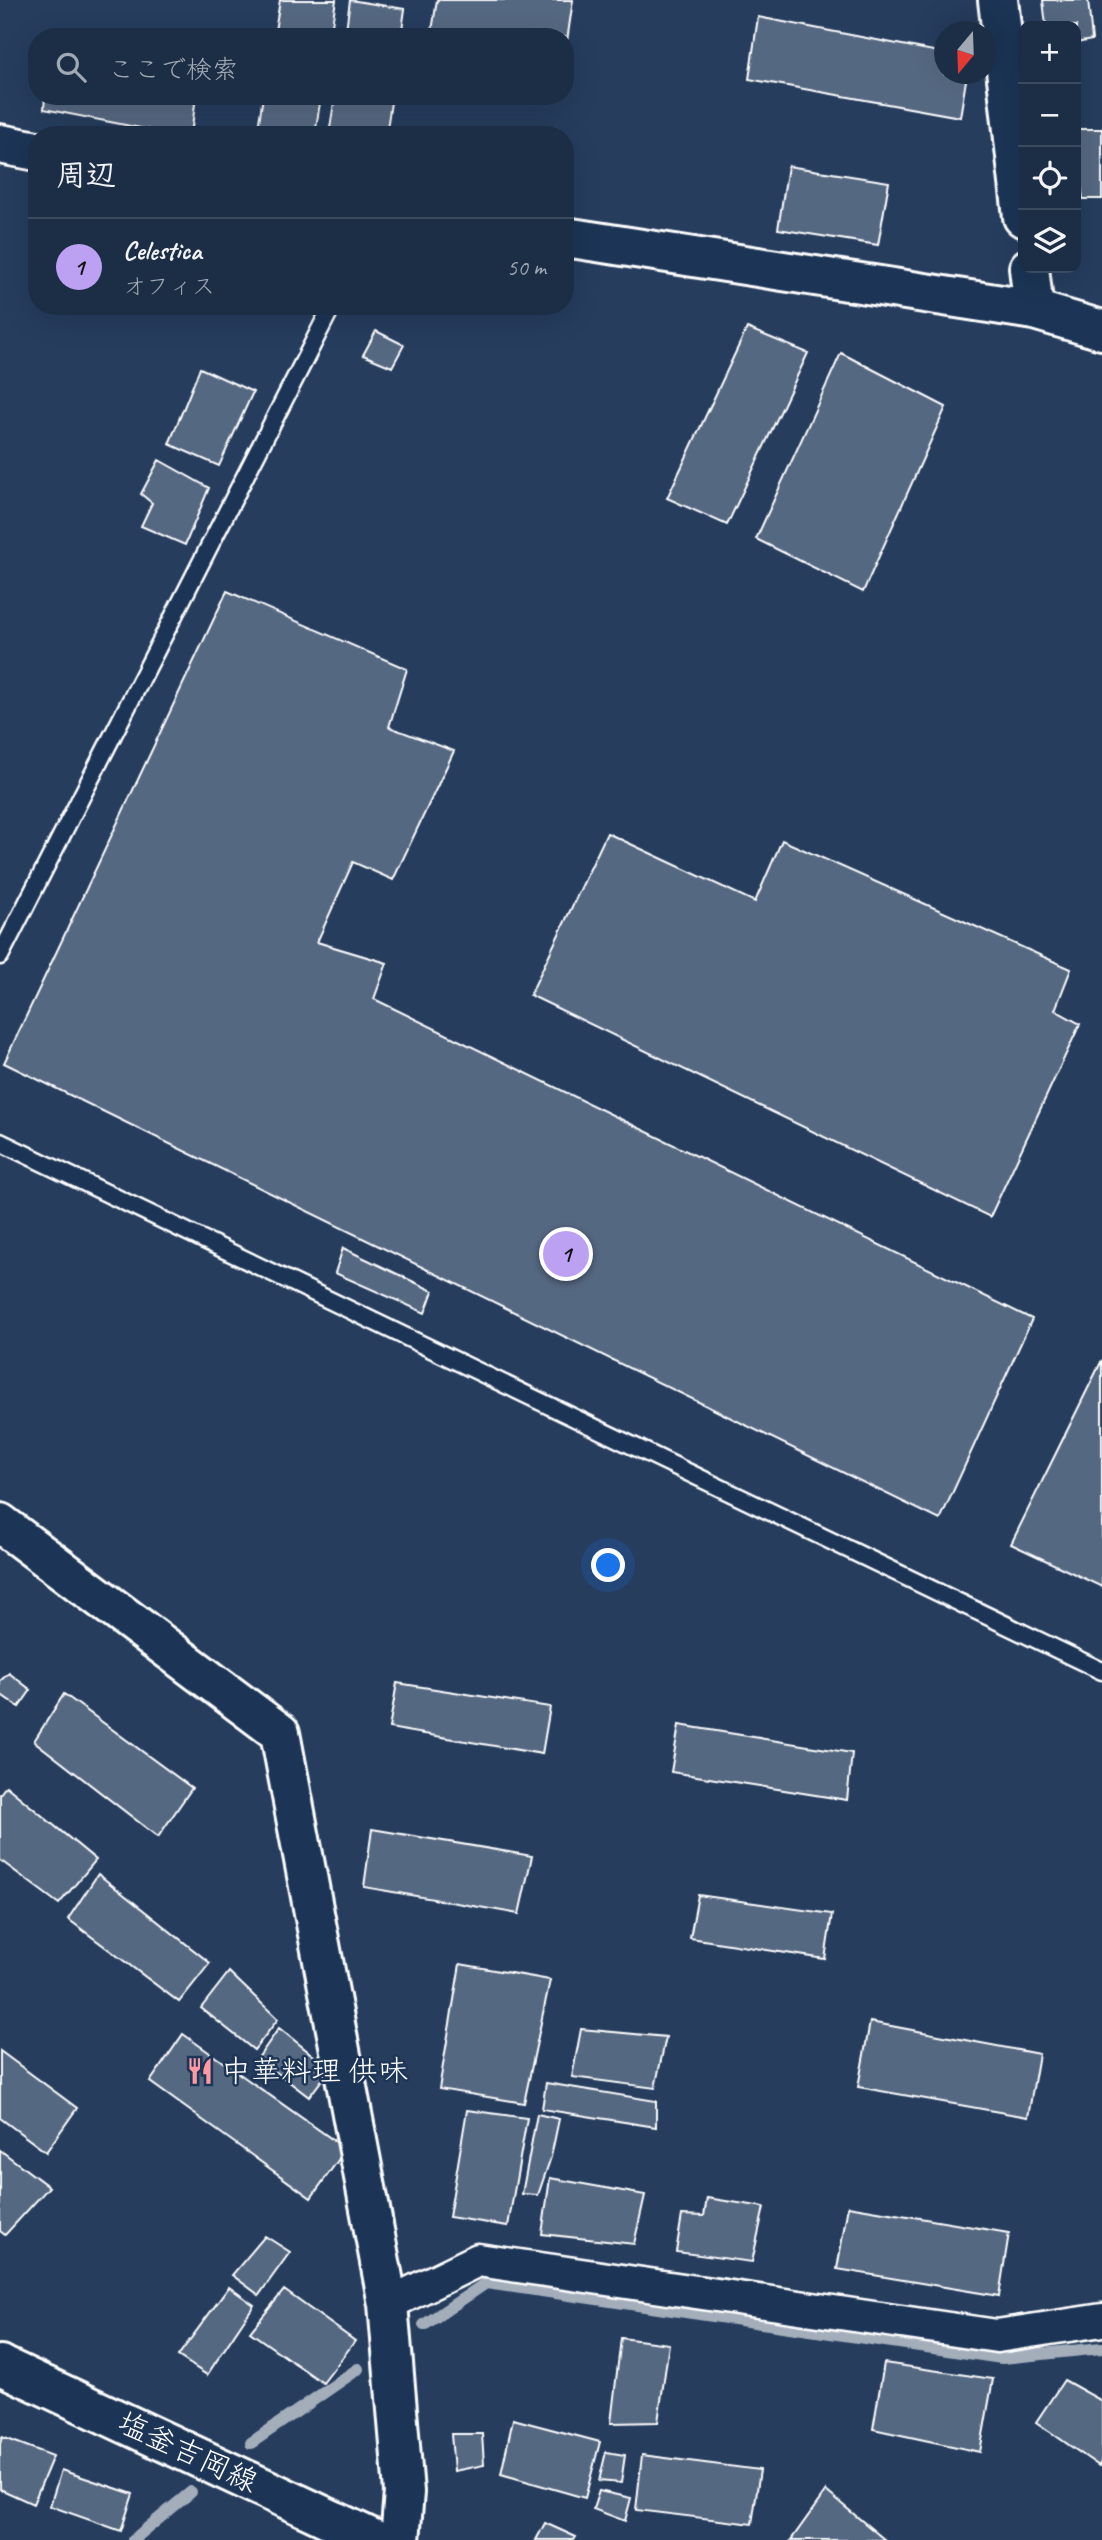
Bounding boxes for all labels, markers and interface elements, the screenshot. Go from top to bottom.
north arrow [934,21,997,84]
map controls [1018,21,1081,273]
button: + [1018,21,1081,84]
search box [28,28,574,105]
icon: search [52,48,90,86]
text: ここで検索 [108,53,238,86]
button: − [1018,84,1081,147]
button: locate [1018,147,1081,210]
text: 周辺 [56,156,116,194]
button: layers [1018,210,1081,273]
text: Celestica [123,234,202,267]
text: 1 [74,253,84,282]
text: 50 m [507,253,546,282]
text: オフィス [123,272,215,301]
pin: 1 [543,1228,589,1280]
your location [591,1548,625,1582]
place label: 中華料理 供味 [221,2052,408,2090]
restaurant icon: 中華料理 供味 [185,2056,215,2086]
street label: 塩釜吉岡線 [112,2403,264,2501]

